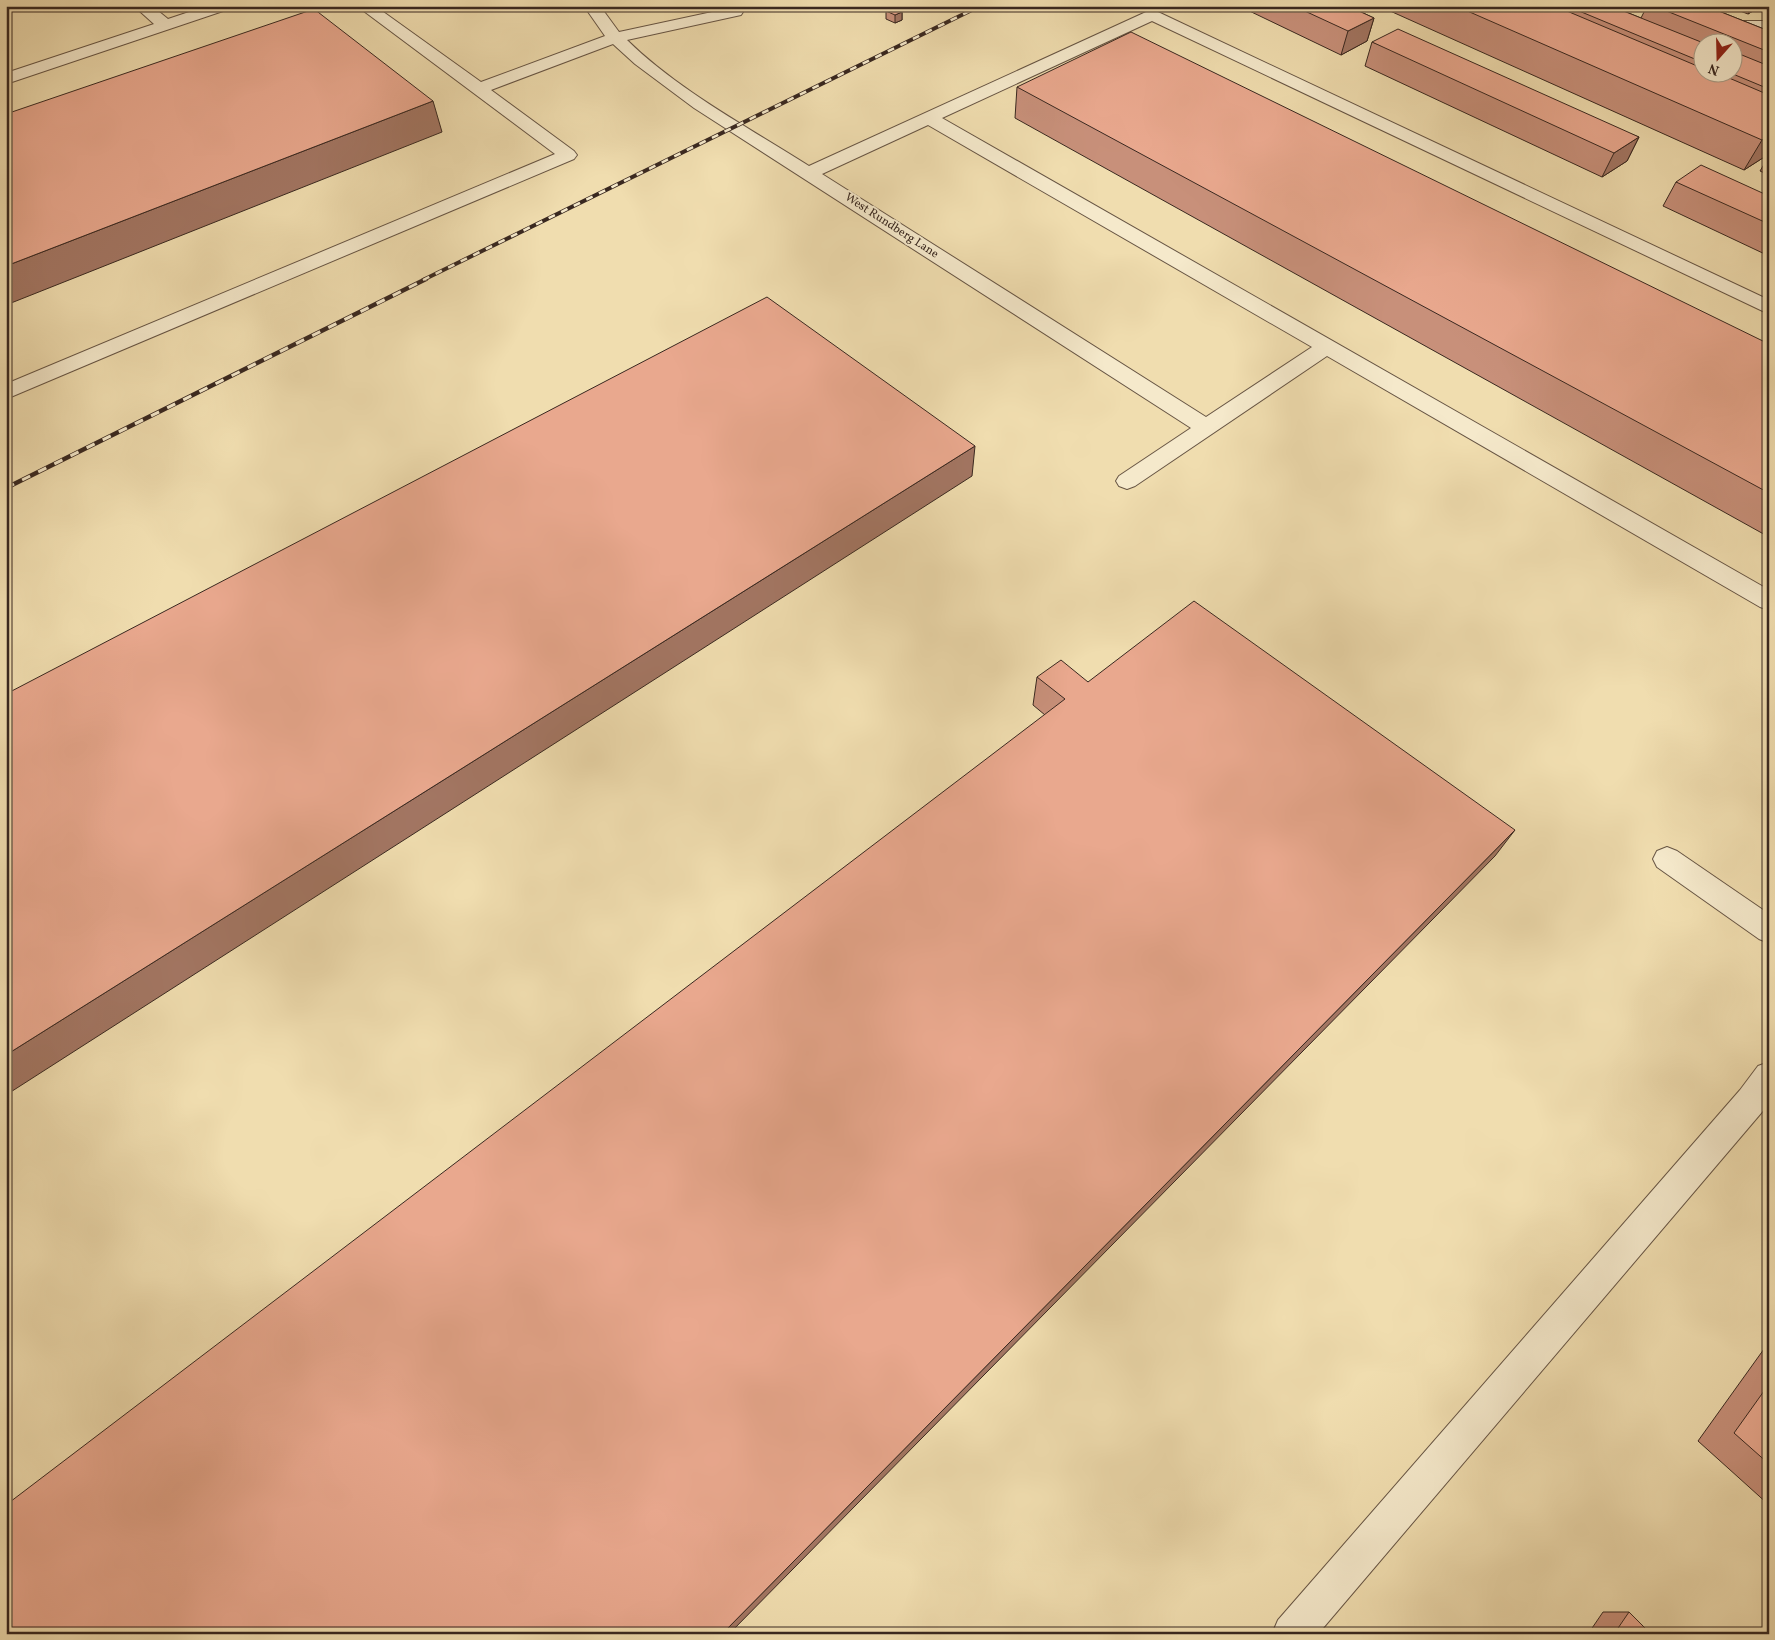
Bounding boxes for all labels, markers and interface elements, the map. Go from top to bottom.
north arrow [1692,32,1742,82]
text: N [1706,58,1722,79]
street label: West Rundberg Lane [841,190,942,262]

